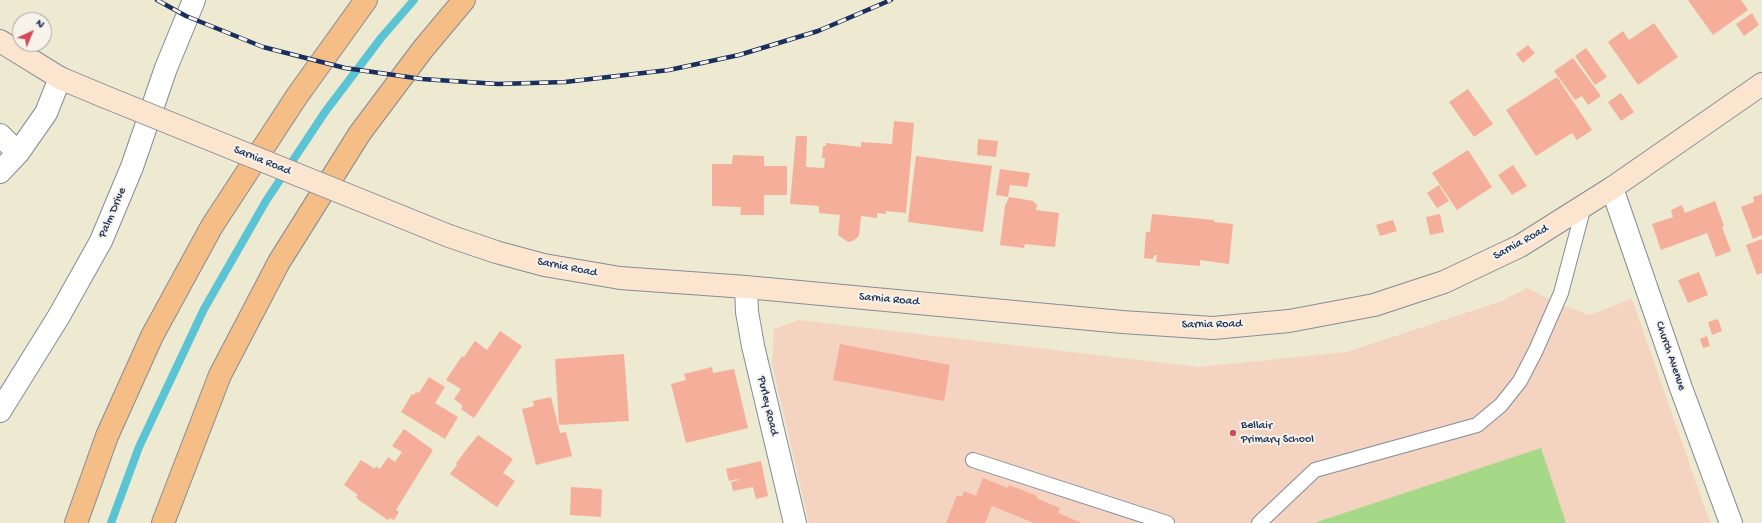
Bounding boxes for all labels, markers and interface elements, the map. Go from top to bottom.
north arrow [12,12,52,52]
text: N [33,17,46,31]
street label: Sarnia Road [231,143,293,179]
street label: Palm Drive [96,186,130,240]
street label: Sarnia Road [1491,222,1551,264]
street label: Sarnia Road [536,255,598,281]
street label: Sarnia Road [858,290,920,310]
street label: Sarnia Road [1182,317,1242,333]
street label: Church Avenue [1651,319,1689,393]
street label: Purley Road [753,375,781,437]
place label: Bellair Primary School [1241,419,1314,447]
marker: Bellair Primary School [1228,428,1238,438]

